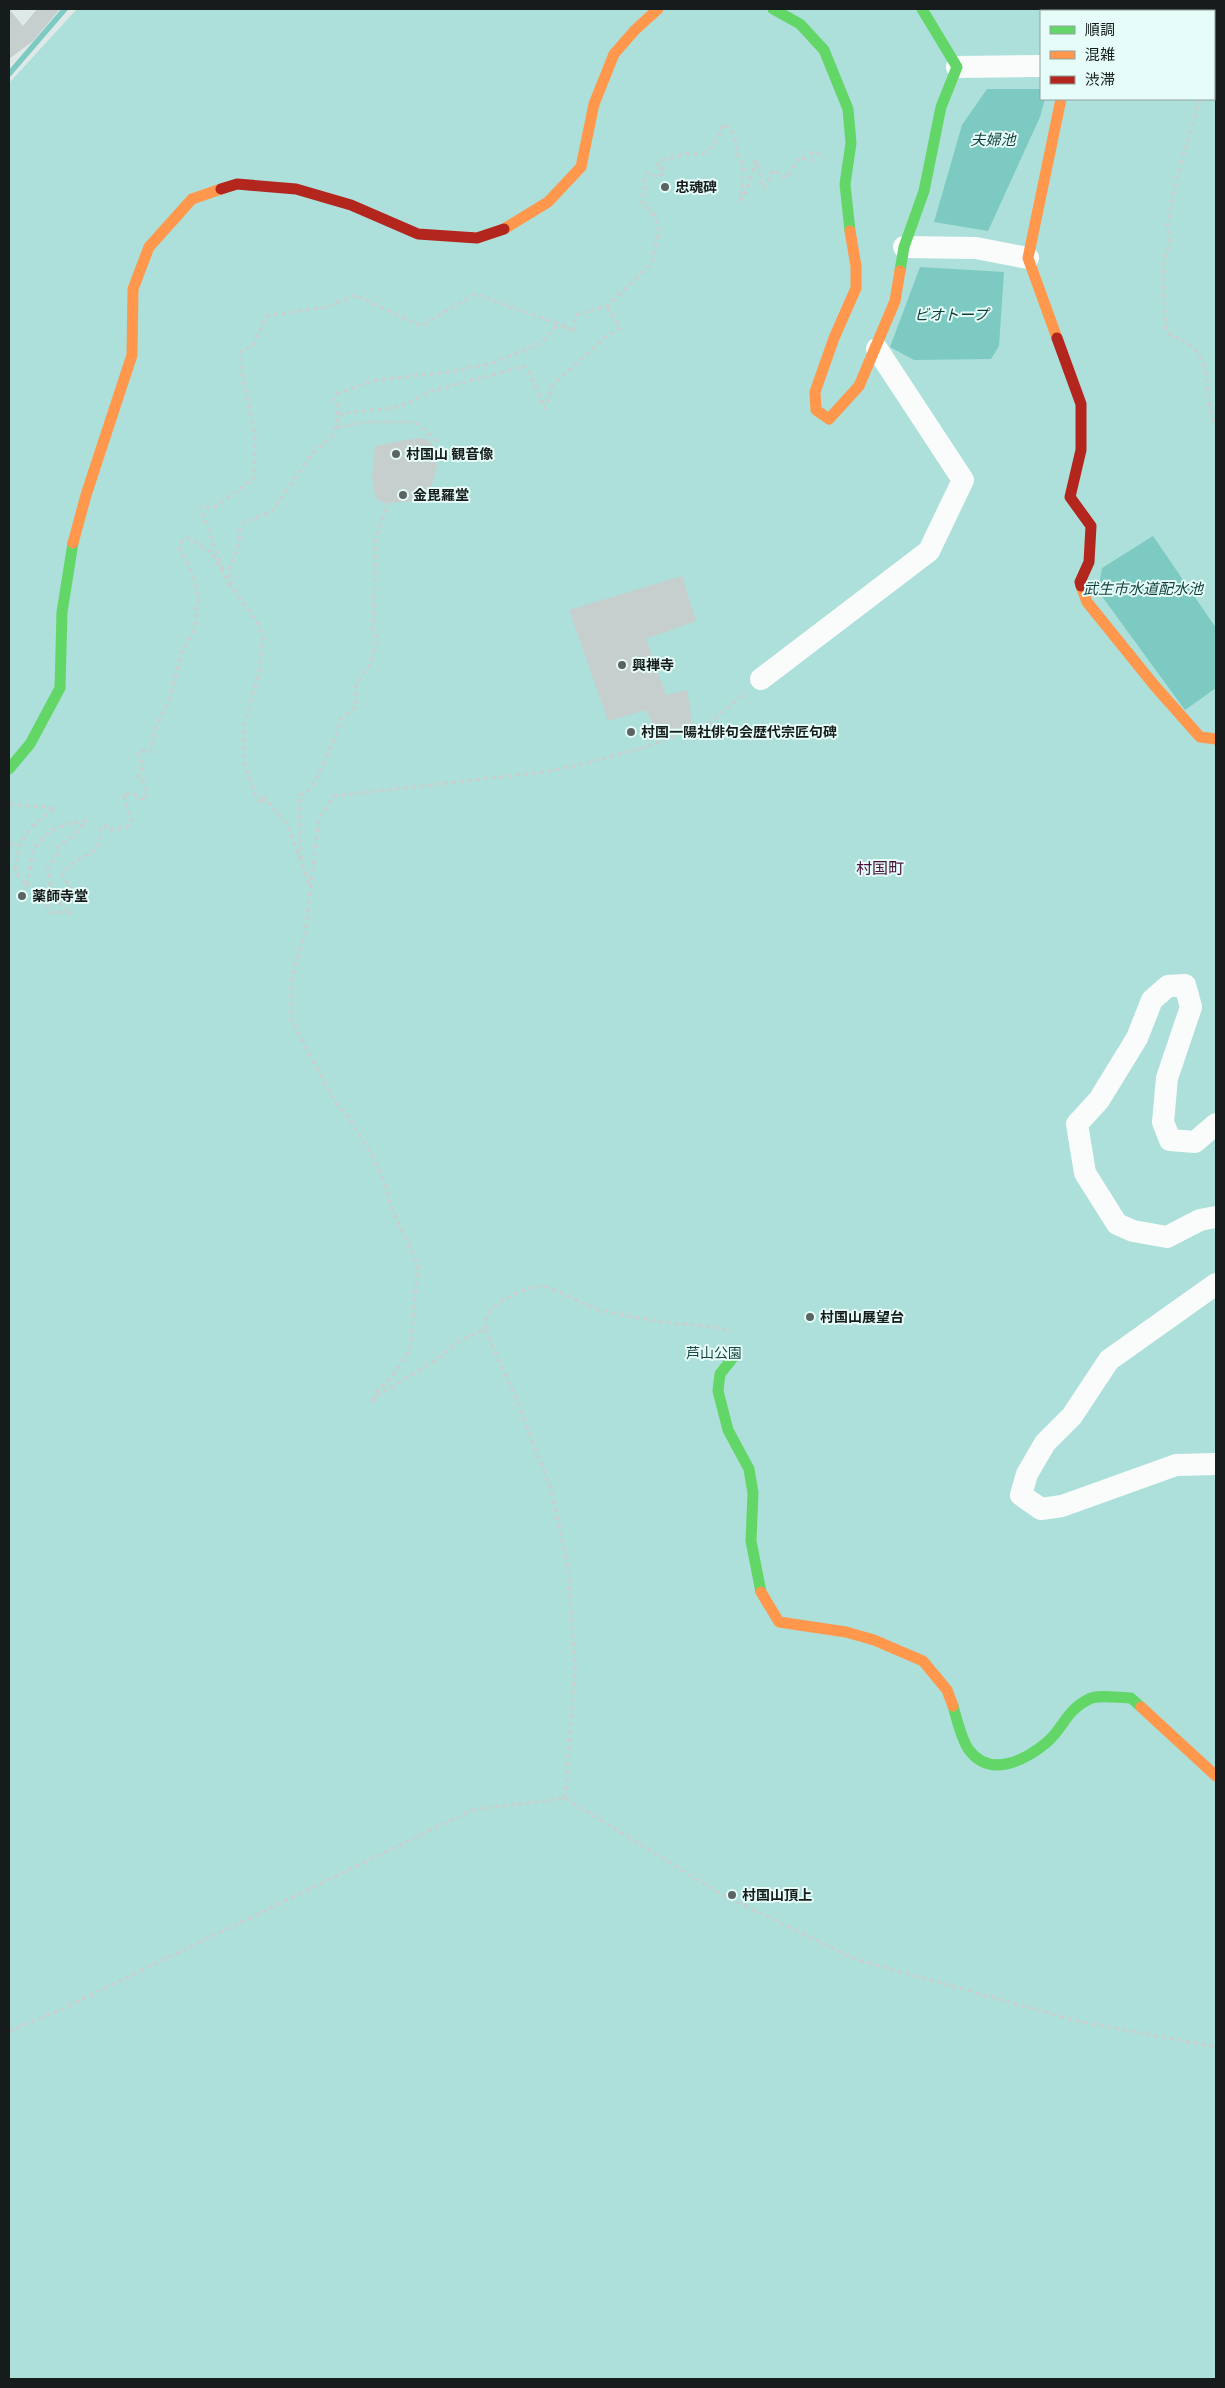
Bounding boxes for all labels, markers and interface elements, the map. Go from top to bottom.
legend [1040,10,1215,100]
text: 順調 [1085,19,1115,40]
text: 混雑 [1085,44,1115,65]
text: 渋滞 [1085,69,1115,90]
water label: 夫婦池 [970,129,1017,150]
place label: 忠魂碑 [675,178,717,196]
marker: 忠魂碑 [659,181,671,193]
water label: ビオトープ [914,304,991,325]
place label: 村国山 観音像 [406,445,493,463]
marker: 村国山 観音像 [390,448,402,460]
place label: 金毘羅堂 [413,486,469,504]
marker: 金毘羅堂 [397,489,409,501]
water label: 武生市水道配水池 [1083,578,1205,599]
place label: 興禅寺 [632,656,674,674]
marker: 興禅寺 [616,659,628,671]
place label: 村国一陽社俳句会歴代宗匠句碑 [641,723,837,741]
marker: 村国一陽社俳句会歴代宗匠句碑 [625,726,637,738]
district label: 村国町 [856,857,904,879]
place label: 薬師寺堂 [32,887,88,905]
marker: 薬師寺堂 [16,890,28,902]
place label: 村国山展望台 [820,1308,904,1326]
marker: 村国山展望台 [804,1311,816,1323]
park label: 芦山公園 [686,1344,742,1362]
place label: 村国山頂上 [742,1886,812,1904]
marker: 村国山頂上 [726,1889,738,1901]

